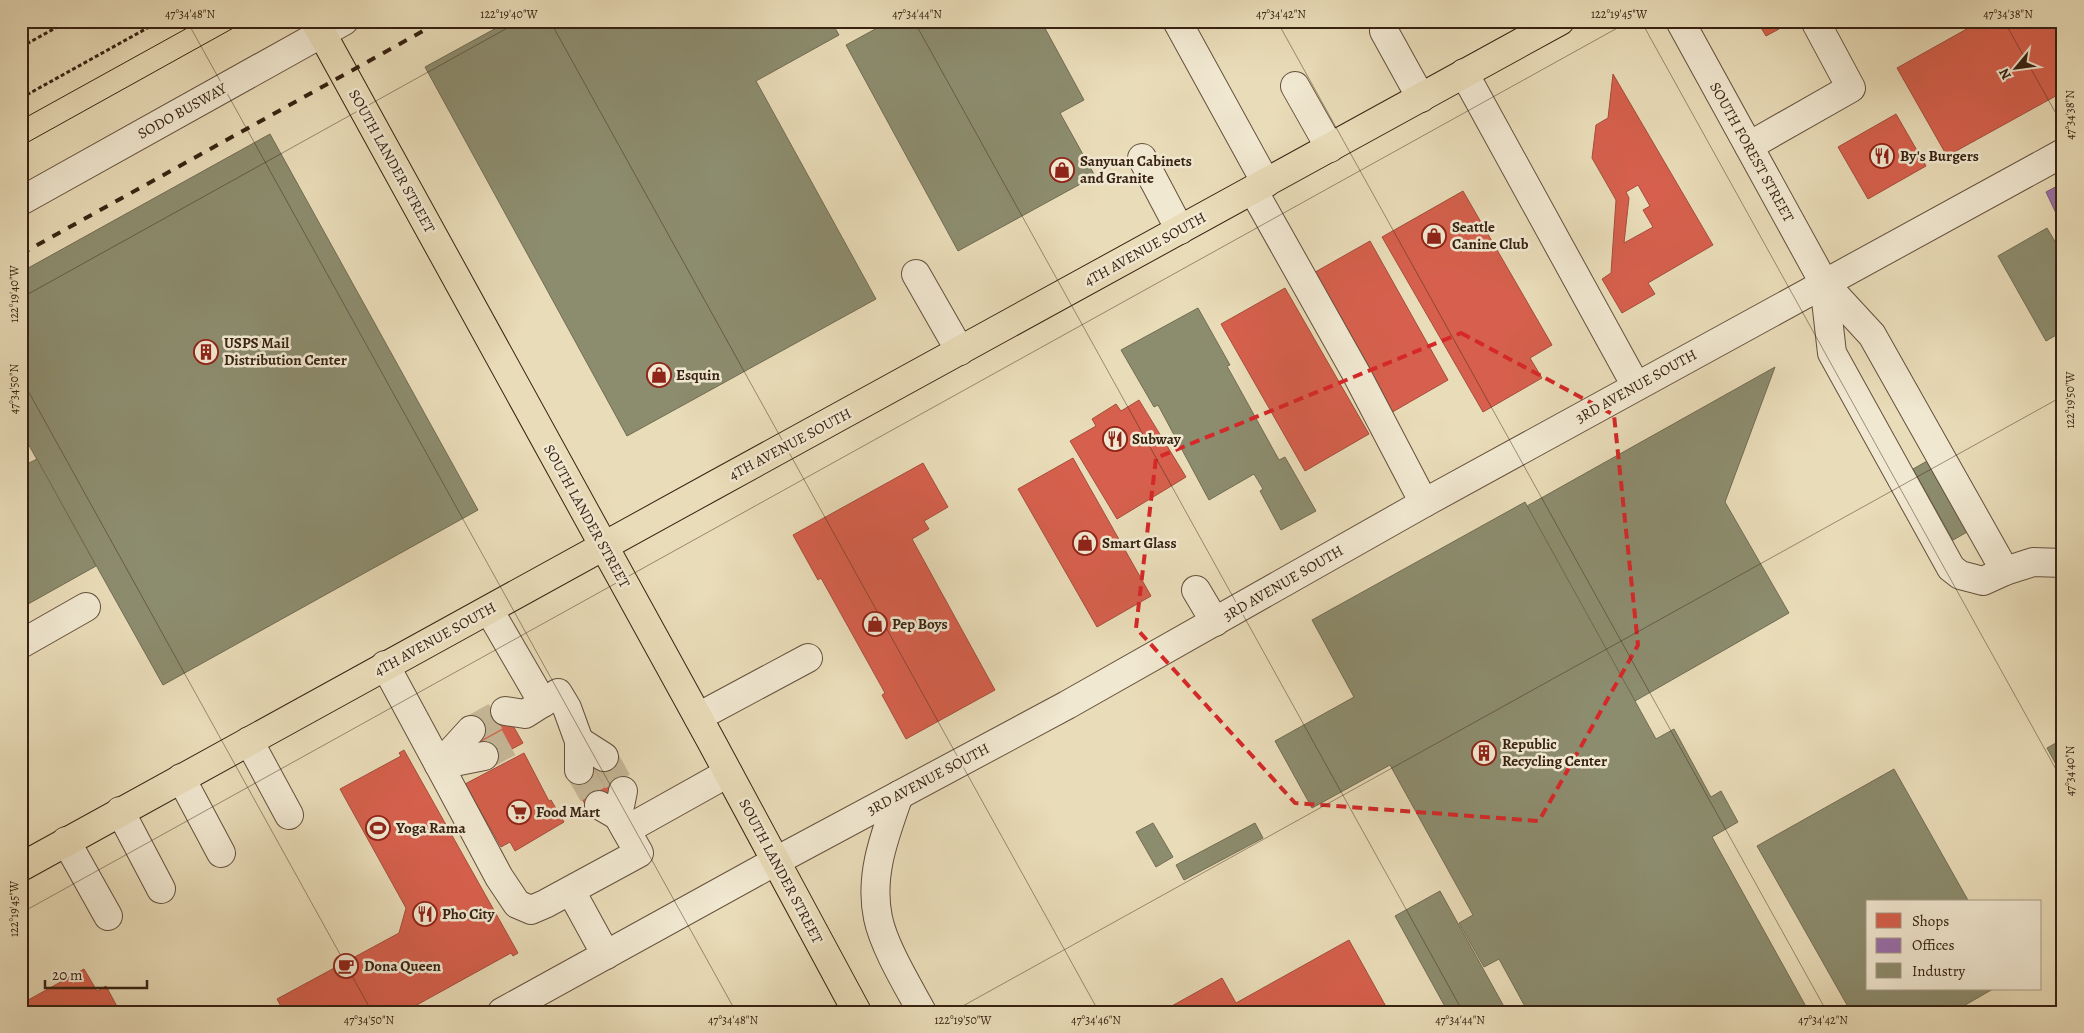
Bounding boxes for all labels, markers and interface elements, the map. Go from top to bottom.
text: 47°34'48"N [165,6,215,22]
text: 122°19'40"W [480,6,539,22]
text: 47°34'44"N [892,6,942,22]
text: 47°34'42"N [1256,6,1306,22]
text: 122°19'45"W [1591,6,1648,22]
text: 47°34'38"N [1983,6,2033,22]
north arrow [1992,42,2042,92]
text: N [1994,65,2016,83]
street label: SODO BUSWAY [134,78,231,144]
street label: SOUTH FOREST STREET [1705,78,1799,226]
street label: SOUTH LANDER STREET [344,86,440,237]
text: 47°34'38"N [2062,90,2078,140]
restaurant icon: By's Burgers [1869,143,1895,169]
place label: By's Burgers [1900,146,1979,166]
place label: Sanyuan Cabinets and Granite [1080,151,1192,188]
shop icon: Sanyuan Cabinets and Granite [1049,157,1075,183]
street label: 4TH AVENUE SOUTH [1081,207,1209,291]
place label: Seattle Canine Club [1452,217,1529,254]
shop icon: Seattle Canine Club [1421,223,1447,249]
text: 122°19'40"W [6,264,22,323]
place label: USPS Mail Distribution Center [224,333,347,370]
building icon: USPS Mail Distribution Center [193,339,219,365]
street label: 3RD AVENUE SOUTH [1572,344,1700,428]
shop icon: Esquin [646,362,672,388]
text: 47°34'50"N [6,363,22,414]
place label: Esquin [676,365,720,385]
text: 122°19'50"W [2062,371,2078,429]
street label: 4TH AVENUE SOUTH [725,403,855,485]
restaurant icon: Subway [1102,426,1128,452]
place label: Subway [1132,429,1182,449]
street label: SOUTH LANDER STREET [539,441,635,592]
shop icon: Smart Glass [1072,530,1098,556]
place label: Smart Glass [1102,533,1177,553]
street label: 3RD AVENUE SOUTH [1219,540,1347,626]
street label: 4TH AVENUE SOUTH [371,597,499,681]
shop icon: Pep Boys [862,611,888,637]
place label: Pep Boys [892,614,948,634]
place label: Republic Recycling Center [1502,734,1607,771]
street label: 3RD AVENUE SOUTH [863,738,993,820]
building icon: Republic Recycling Center [1471,740,1497,766]
text: 47°34'40"N [2062,745,2078,796]
street label: SOUTH LANDER STREET [734,795,828,948]
supermarket icon: Food Mart [506,799,532,825]
place label: Food Mart [536,802,600,822]
sports icon: Yoga Rama [365,815,391,841]
place label: Yoga Rama [395,818,466,838]
text: 122°19'45"W [6,880,22,937]
legend [1866,900,2042,990]
restaurant icon: Pho City [412,901,438,927]
place label: Pho City [442,904,496,924]
text: Shops [1912,911,1949,931]
text: Offices [1912,935,1955,955]
cafe icon: Dona Queen [333,953,359,979]
place label: Dona Queen [364,956,442,976]
scale bar [45,958,148,990]
text: Industry [1912,961,1966,981]
text: 20 m [52,965,83,985]
text: 47°34'50"N [344,1012,395,1028]
text: 47°34'48"N [708,1012,758,1028]
text: 122°19'50"W [934,1012,992,1028]
text: 47°34'46"N [1071,1012,1121,1028]
text: 47°34'44"N [1435,1012,1485,1028]
text: 47°34'42"N [1798,1012,1848,1028]

